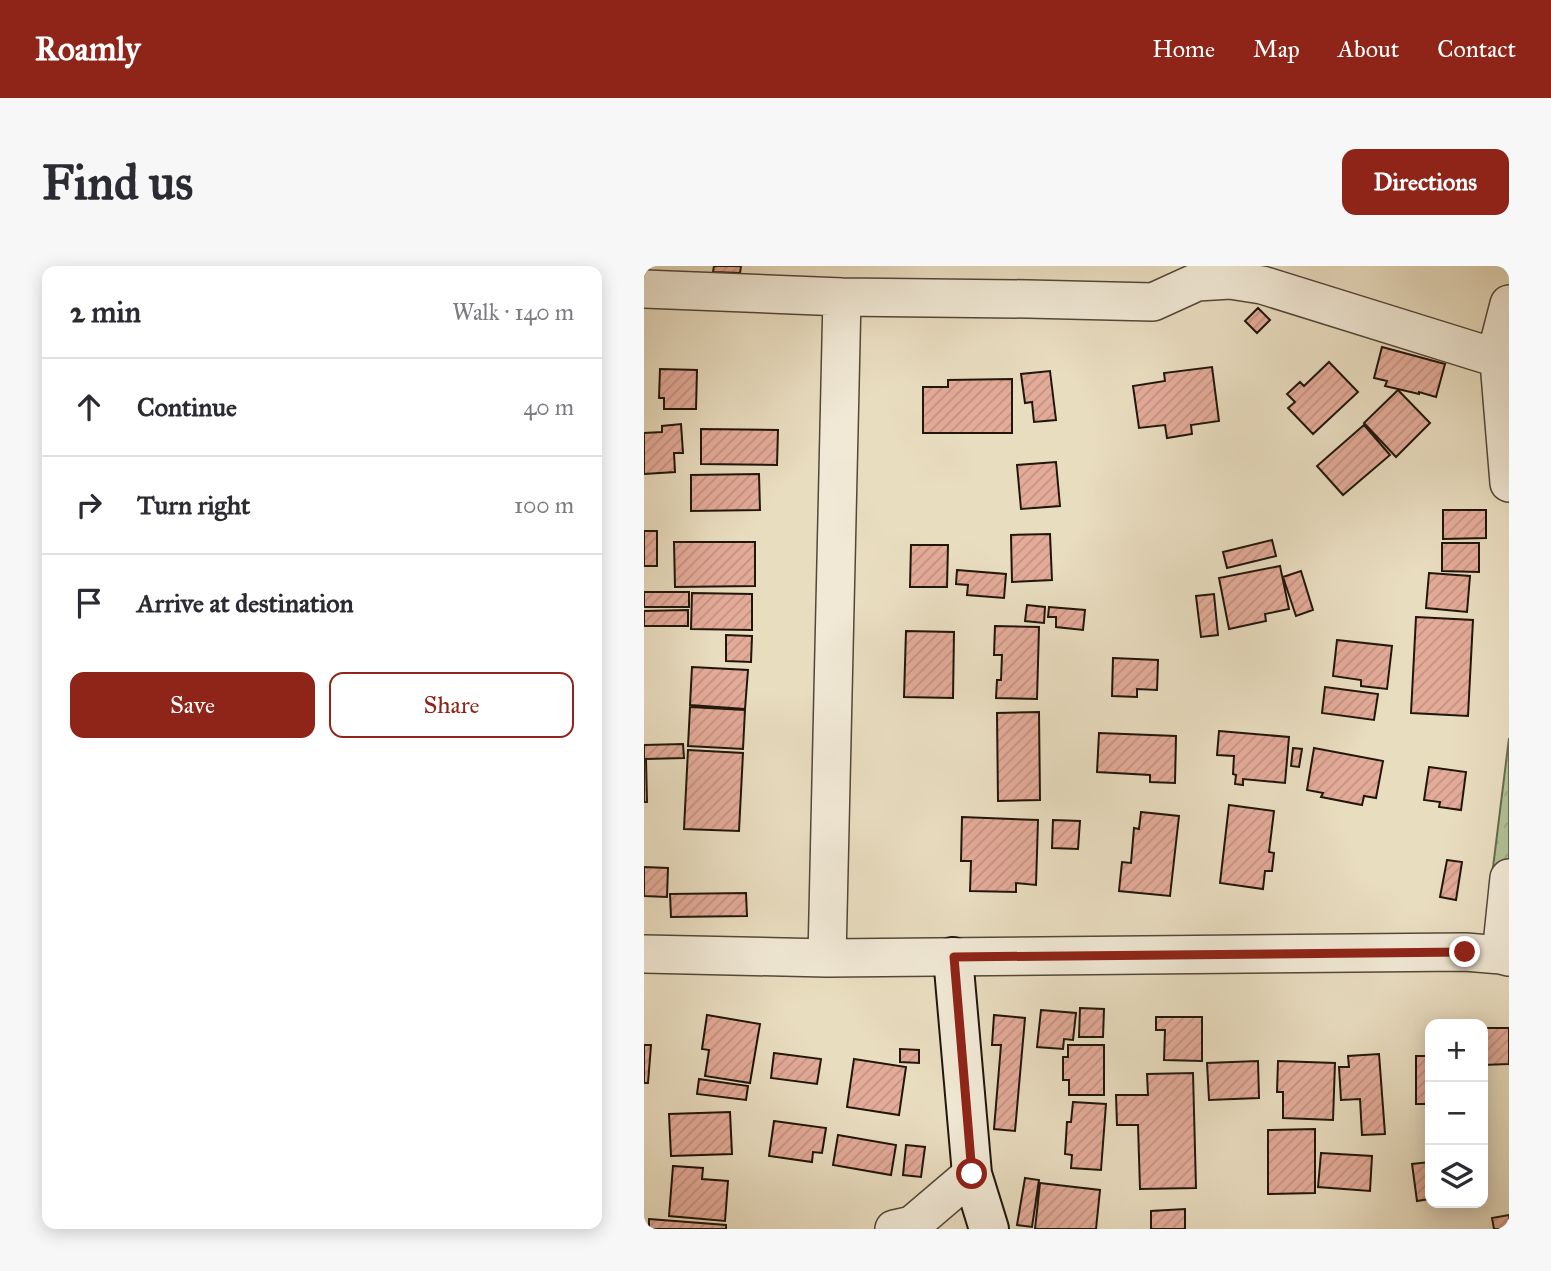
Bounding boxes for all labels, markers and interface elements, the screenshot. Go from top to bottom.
text: Roamly [35,29,140,69]
text: Home [1152,34,1215,64]
text: Map [1253,34,1300,64]
text: About [1338,34,1399,64]
text: Contact [1437,34,1516,64]
button: Directions [1342,149,1509,215]
text: Find us [42,153,193,212]
text: 2 min [70,294,141,330]
text: Walk · 140 m [452,298,574,326]
icon: ahead [70,388,108,426]
text: Continue [137,391,237,423]
text: 40 m [524,393,574,421]
icon: right [70,486,108,524]
text: Turn right [137,489,250,521]
text: 100 m [514,491,574,519]
icon: arrive [70,584,108,622]
text: Arrive at destination [137,587,354,619]
button: Save [70,672,315,738]
button: Share [329,672,574,738]
route end [1449,936,1480,967]
map controls [1425,1019,1488,1208]
button: + [1425,1019,1488,1082]
button: − [1425,1082,1488,1145]
button: layers [1425,1145,1488,1208]
route start [956,1158,987,1189]

